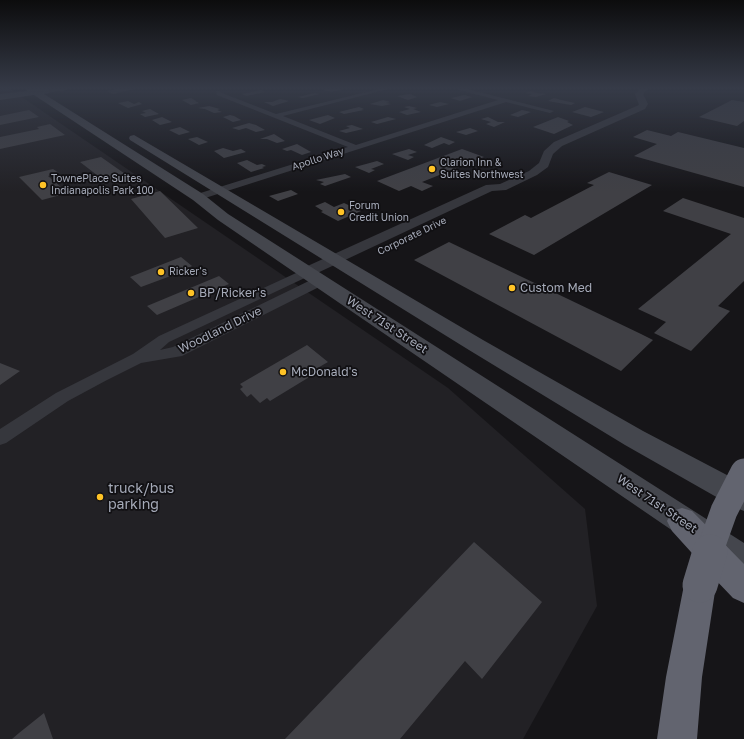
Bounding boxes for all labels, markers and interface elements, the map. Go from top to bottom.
street label: Apollo Way [291,145,345,173]
place label: Clarion Inn & Suites Northwest [440,157,524,180]
marker: Clarion Inn & Suites Northwest [427,164,437,174]
place label: TownePlace Suites Indianapolis Park 100 [51,173,154,196]
marker: TownePlace Suites Indianapolis Park 100 [38,180,48,190]
place label: Forum Credit Union [349,200,409,224]
marker: Forum Credit Union [336,207,346,217]
street label: Corporate Drive [376,214,448,258]
place label: Ricker's [169,266,207,278]
marker: Ricker's [156,267,166,277]
place label: Custom Med [520,281,592,295]
marker: Custom Med [507,283,517,293]
place label: BP/Ricker's [199,286,266,300]
marker: BP/Ricker's [186,288,196,298]
street label: West 71st Street [344,293,430,357]
street label: Woodland Drive [176,304,264,356]
place label: McDonald's [291,365,358,379]
marker: McDonald's [278,367,288,377]
street label: West 71st Street [614,472,700,536]
place label: truck/bus parking [108,481,174,514]
marker: truck/bus parking [95,492,105,502]

